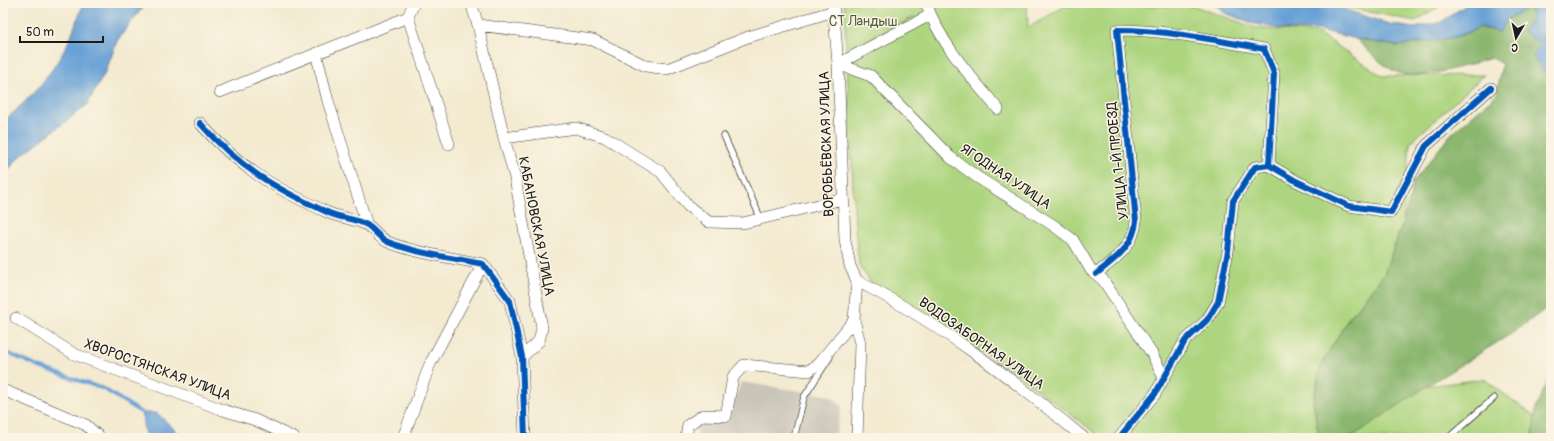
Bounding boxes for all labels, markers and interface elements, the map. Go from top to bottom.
park label: СТ Ландыш [829,13,897,30]
scale bar [20,18,103,44]
north arrow [1496,18,1536,58]
text: 50 m [26,25,54,40]
text: С [1510,40,1519,54]
street label: ВОРОБЬЁВСКАЯ УЛИЦА [815,71,838,217]
street label: УЛИЦА 1-Й ПРОЕЗД [1103,101,1132,221]
street label: ЯГОДНАЯ УЛИЦА [957,140,1054,213]
street label: КАБАНОВСКАЯ УЛИЦА [515,155,558,297]
street label: ВОДОЗАБОРНАЯ УЛИЦА [916,294,1048,393]
street label: ХВОРОСТЯНСКАЯ УЛИЦА [82,335,233,404]

